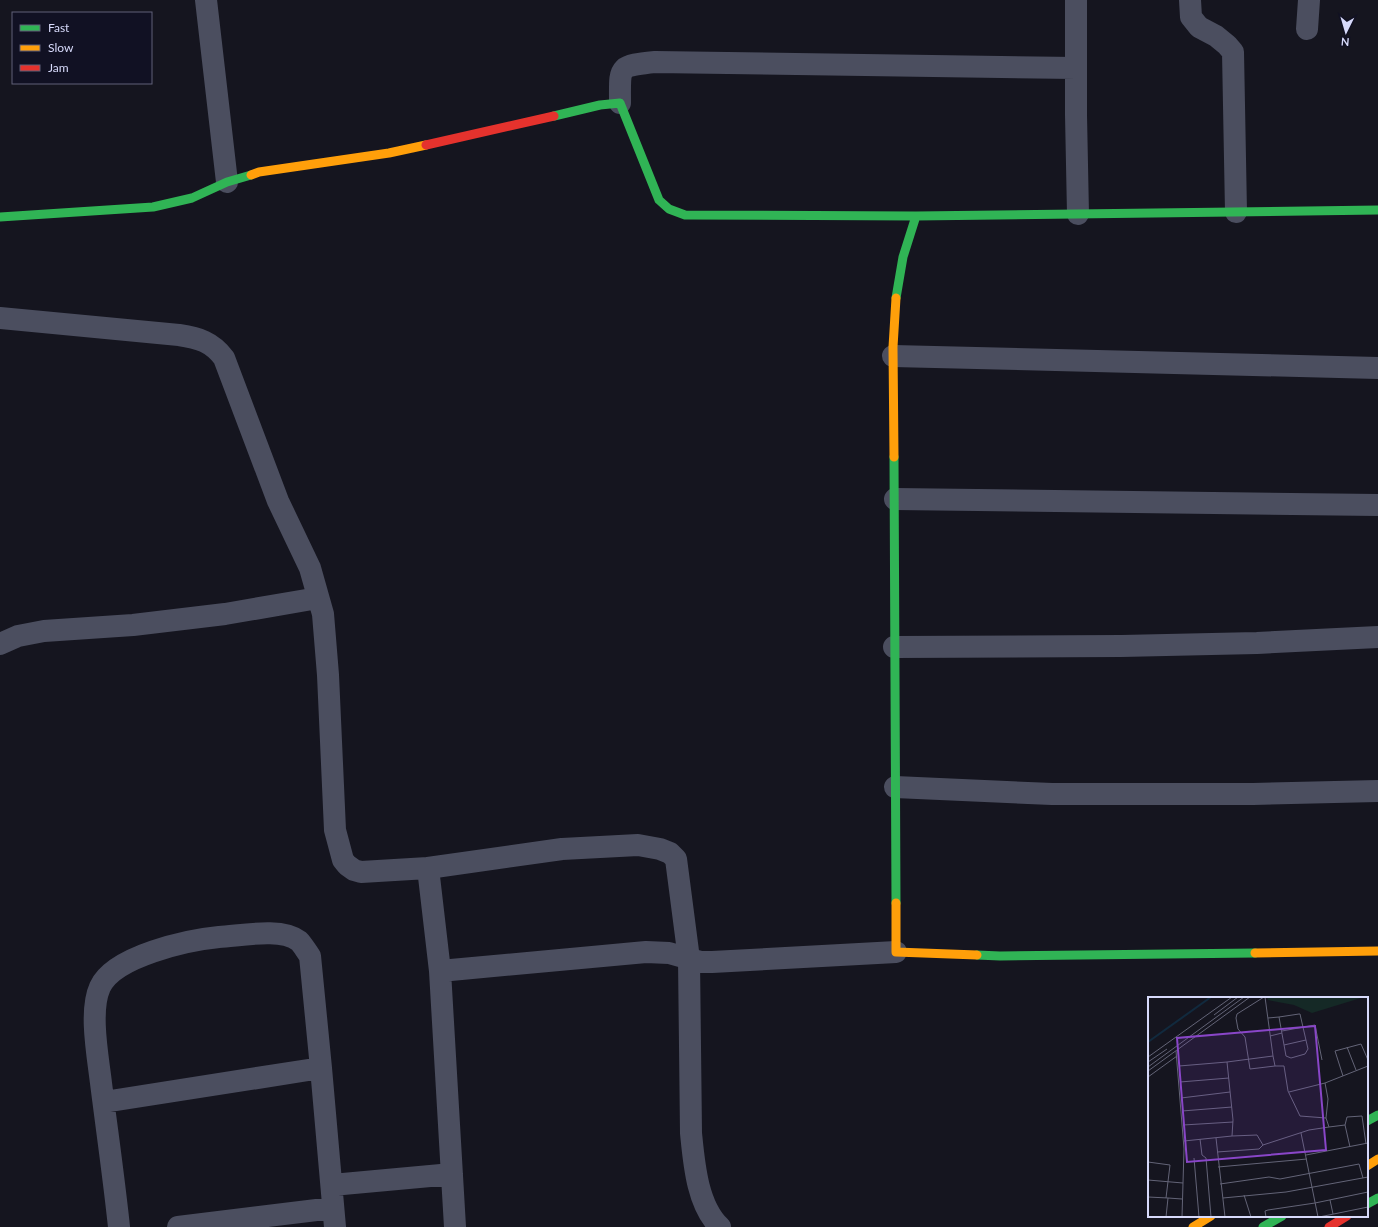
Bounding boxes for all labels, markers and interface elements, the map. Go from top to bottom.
legend [12,12,152,84]
north arrow [1326,12,1366,52]
text: Fast [48,20,70,35]
text: N [1340,36,1350,49]
text: Slow [48,40,74,55]
text: Jam [48,60,69,75]
inset map [1148,997,1368,1217]

